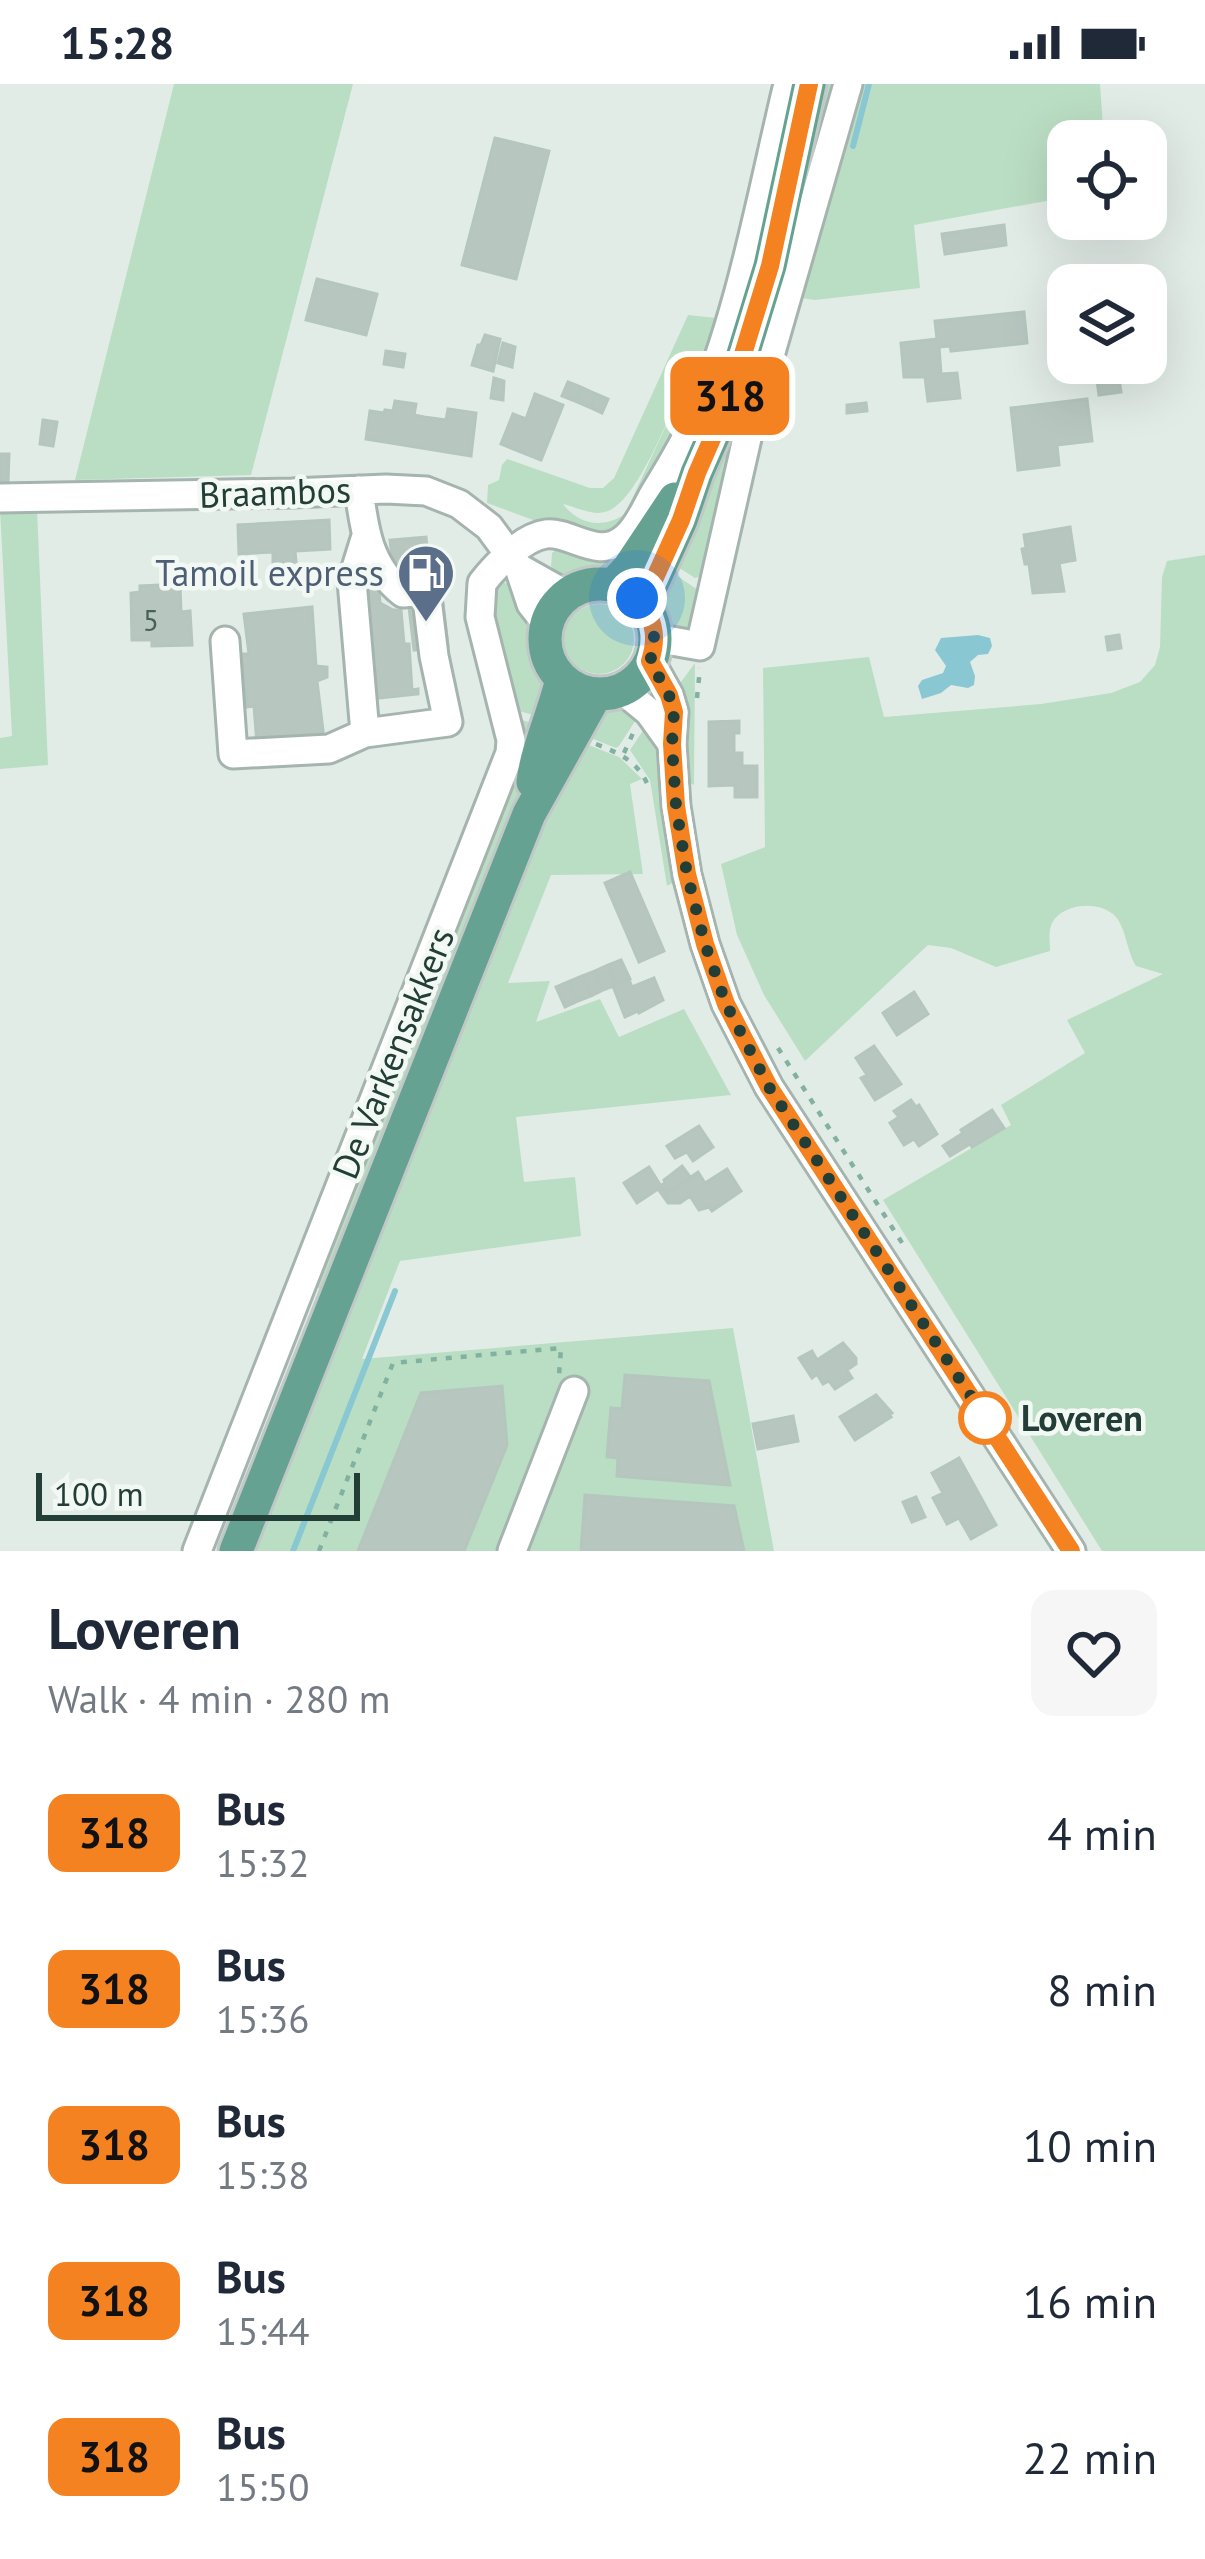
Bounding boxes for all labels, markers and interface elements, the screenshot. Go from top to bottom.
text: 15:28 [60,13,174,71]
map controls [1047,120,1167,384]
button: locate [1047,120,1167,240]
button: layers [1047,264,1167,384]
line badge: 318 [661,357,799,435]
text: 318 [694,368,766,423]
street label: Braambos [198,465,352,518]
fuel station icon: Tamoil express [395,542,457,624]
place label: Tamoil express [155,549,384,596]
your location [607,568,667,628]
house number: 5 [143,600,159,639]
street label: De Varkensakkers [321,920,464,1185]
marker: Loveren [960,1393,1010,1443]
place label: Loveren [1021,1394,1143,1441]
scale bar [36,1467,360,1520]
text: 100 m [54,1472,144,1515]
button: heart [1031,1590,1157,1716]
text: Loveren [48,1591,241,1665]
text: Walk · 4 min · 280 m [48,1673,390,1724]
text: Bus [216,1779,286,1837]
text: 4 min [1047,1804,1157,1862]
text: 318 [78,1805,150,1860]
text: 15:32 [216,1837,310,1888]
text: Bus [216,1935,286,1993]
text: 8 min [1047,1960,1157,2018]
text: 318 [78,1961,150,2016]
text: 15:36 [216,1993,310,2044]
text: Bus [216,2091,286,2149]
text: 10 min [1023,2116,1157,2174]
text: 318 [78,2117,150,2172]
text: 15:38 [216,2149,310,2200]
text: Bus [216,2247,286,2305]
text: 16 min [1023,2272,1157,2330]
text: 318 [78,2273,150,2328]
text: 15:44 [216,2305,310,2356]
text: Bus [216,2403,286,2461]
text: 22 min [1023,2428,1157,2486]
text: 318 [78,2429,150,2484]
text: 15:50 [216,2461,310,2512]

